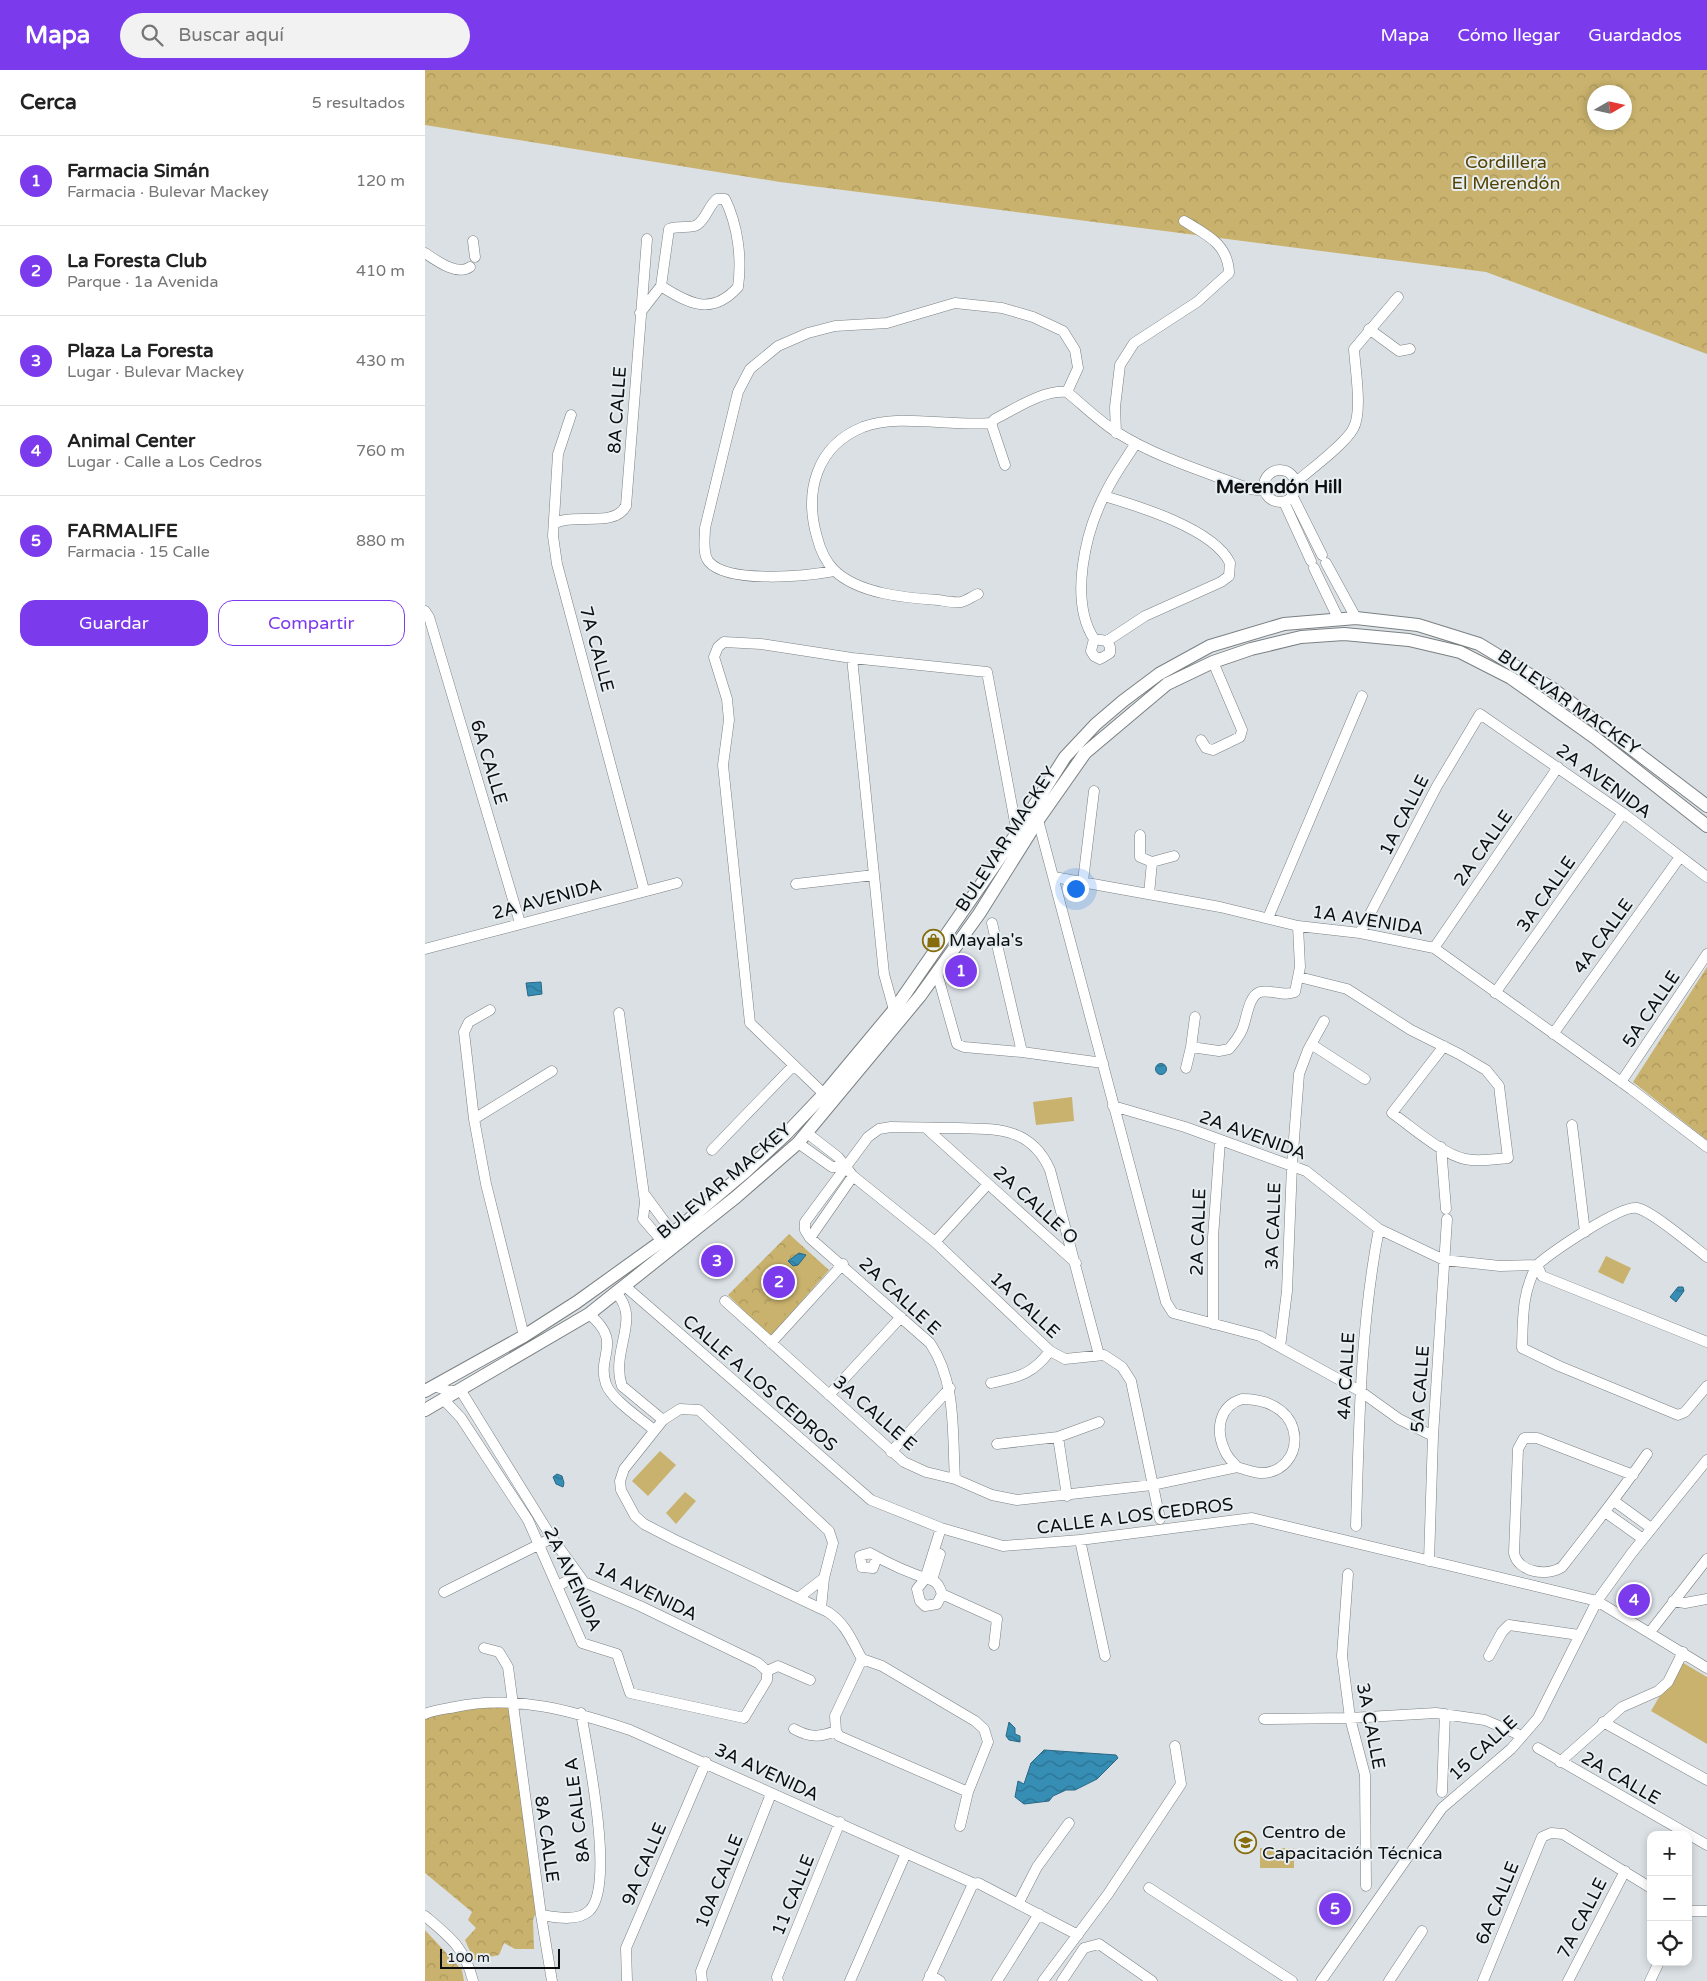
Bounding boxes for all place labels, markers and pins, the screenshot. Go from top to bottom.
shop icon: Mayala's [921,928,945,952]
place label: Mayala's [949,929,1023,951]
pin: 1 [945,952,977,990]
pin: 3 [701,1242,733,1280]
pin: 2 [763,1263,795,1301]
pin: 4 [1618,1581,1650,1619]
place label: Centro de Capacitación Técnica [1262,1821,1443,1864]
school or university icon: Centro de Capacitación Técnica [1234,1830,1258,1854]
pin: 5 [1319,1890,1351,1928]

